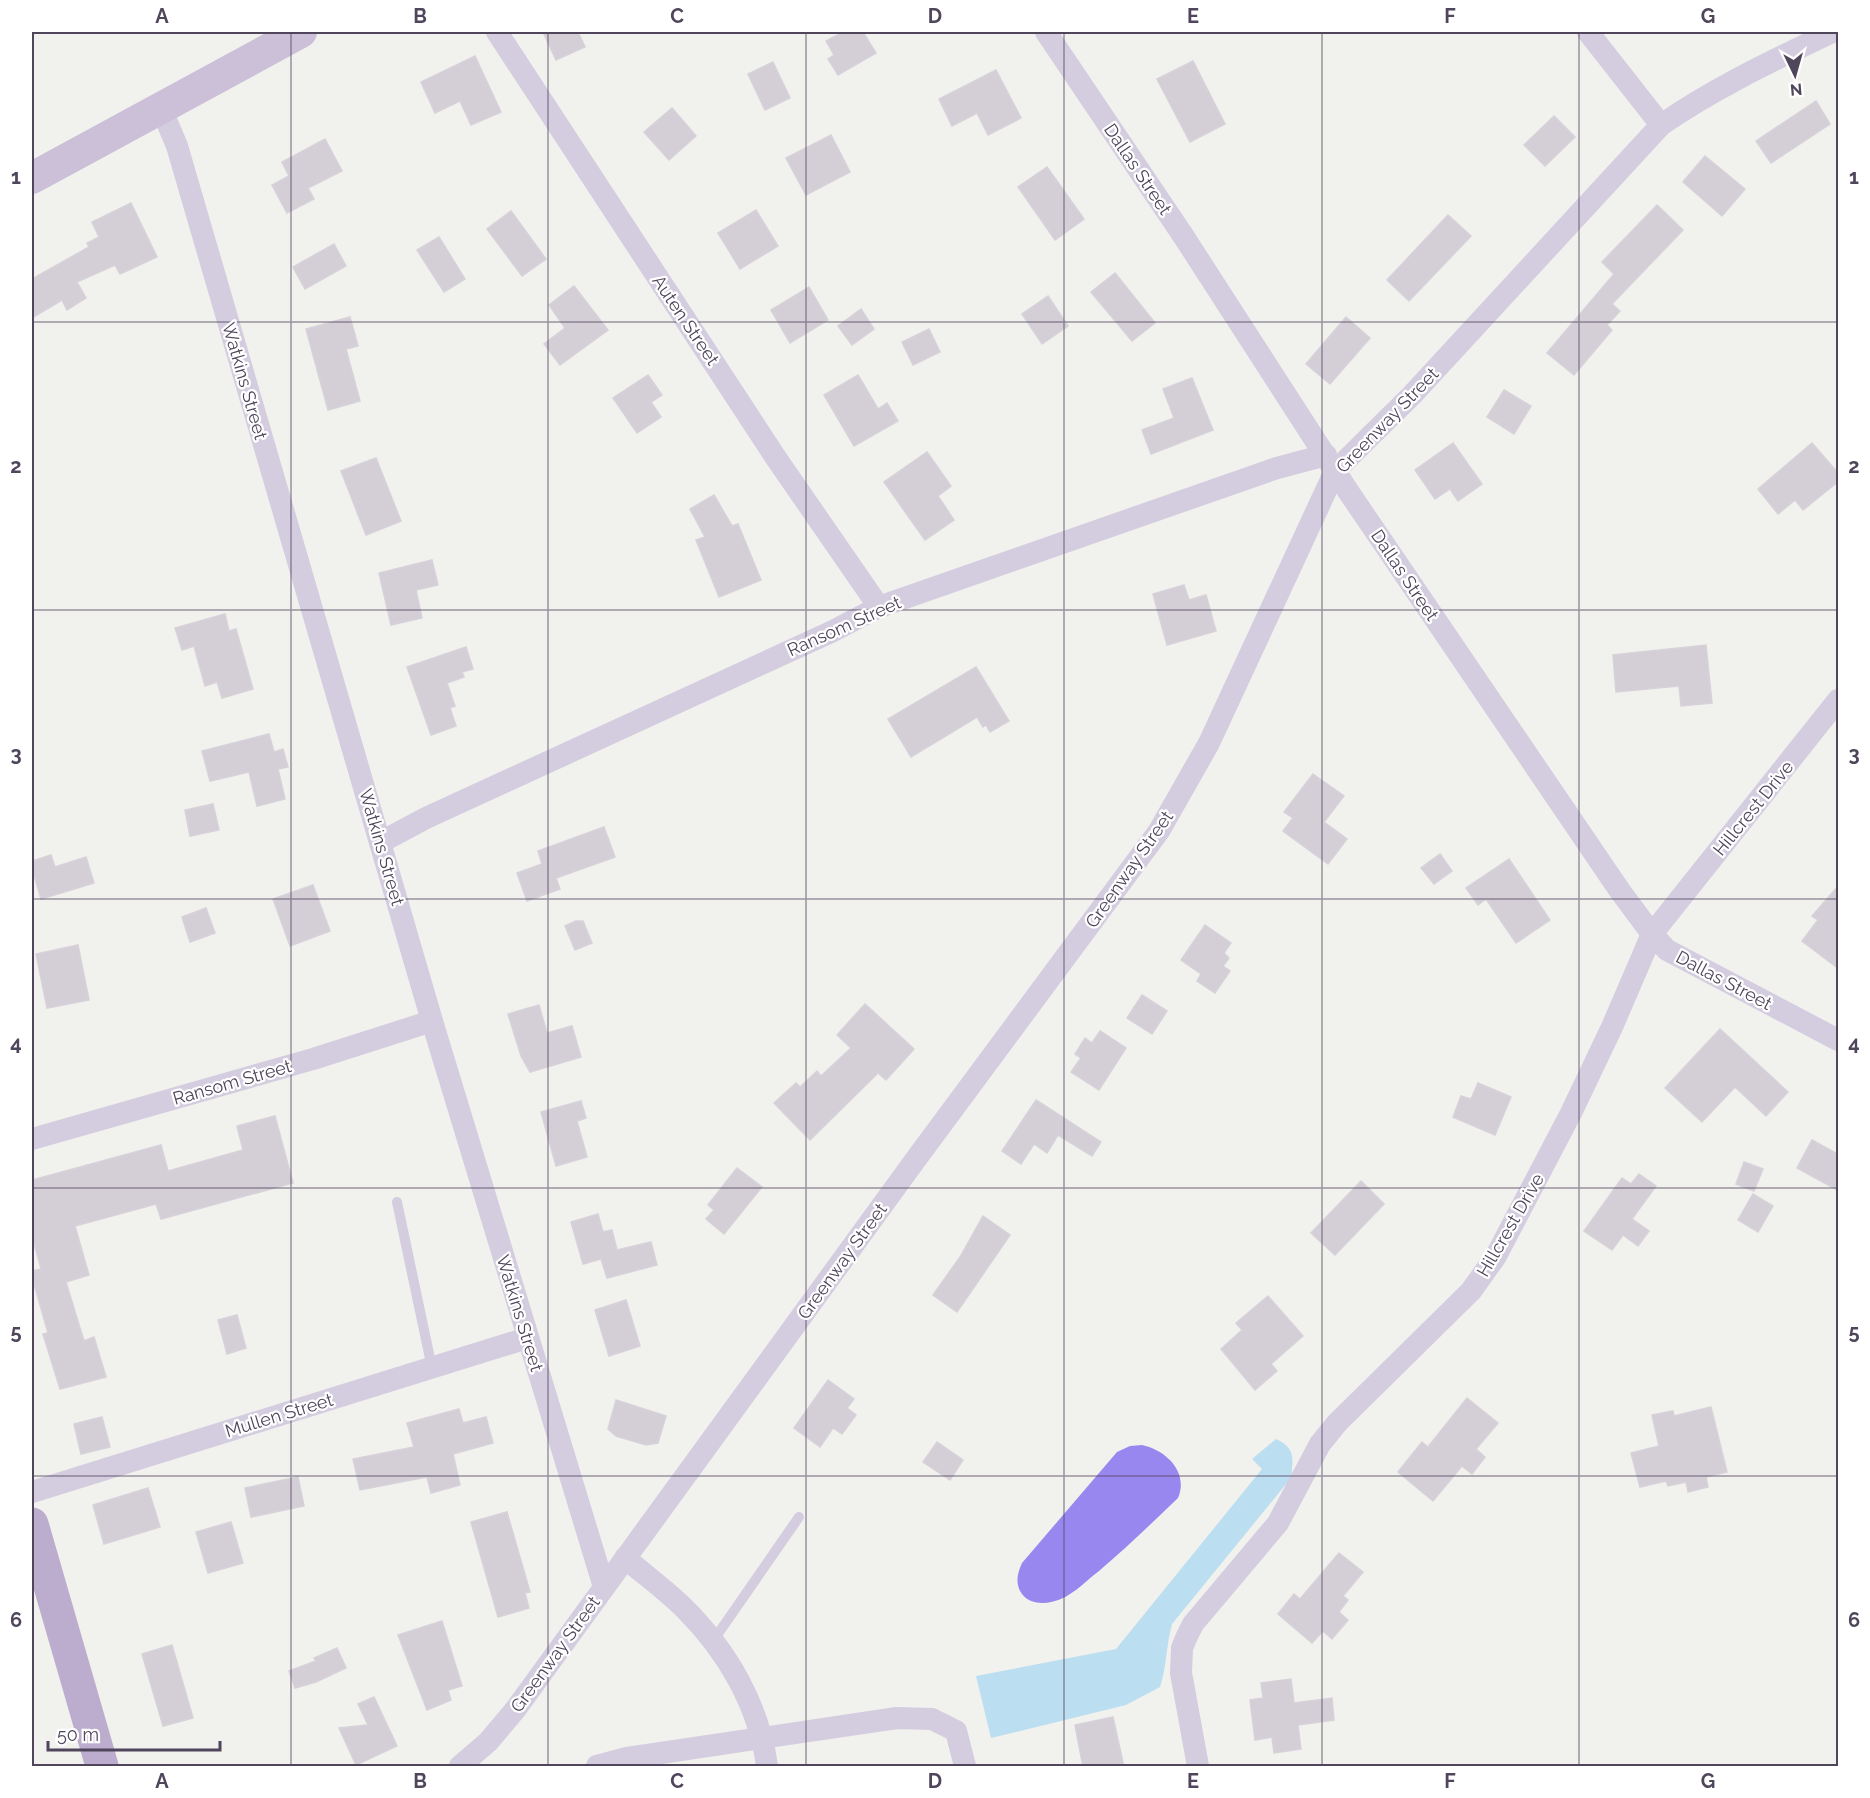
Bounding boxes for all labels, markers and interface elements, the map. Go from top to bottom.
text: A [155,4,169,28]
text: B [413,4,427,28]
text: C [670,4,684,28]
text: D [928,4,942,28]
text: E [1187,4,1199,28]
text: F [1444,4,1456,28]
text: G [1701,4,1715,28]
north arrow [1765,45,1825,105]
text: N [1789,79,1803,99]
street label: Dallas Street [1100,119,1176,219]
text: 1 [11,165,21,189]
text: 1 [1849,165,1859,189]
street label: Auten Street [648,271,724,369]
street label: Watkins Street [218,320,272,442]
street label: Greenway Street [1331,363,1443,477]
text: 2 [10,454,22,478]
text: 2 [1848,454,1860,478]
street label: Dallas Street [1367,525,1443,625]
street label: Ransom Street [784,592,904,660]
text: 3 [10,742,22,766]
text: 3 [1848,742,1860,766]
street label: Hillcrest Drive [1708,756,1798,860]
street label: Watkins Street [355,786,409,908]
street label: Greenway Street [1081,806,1177,932]
street label: Dallas Street [1673,946,1775,1014]
text: 4 [10,1031,22,1055]
text: 4 [1848,1031,1860,1055]
street label: Ransom Street [170,1055,294,1109]
street label: Hillcrest Drive [1472,1169,1548,1280]
street label: Greenway Street [793,1199,891,1323]
street label: Watkins Street [492,1252,548,1374]
text: 5 [10,1320,22,1344]
text: 5 [1848,1320,1860,1344]
street label: Mullen Street [222,1389,336,1441]
street label: Greenway Street [506,1592,604,1716]
text: 6 [10,1608,22,1632]
text: 6 [1848,1608,1860,1632]
scale bar [48,1714,220,1752]
text: 50 m [57,1724,99,1745]
text: A [155,1769,169,1793]
text: B [413,1769,427,1793]
text: C [670,1769,684,1793]
text: D [928,1769,942,1793]
text: E [1187,1769,1199,1793]
text: F [1444,1769,1456,1793]
text: G [1701,1769,1715,1793]

